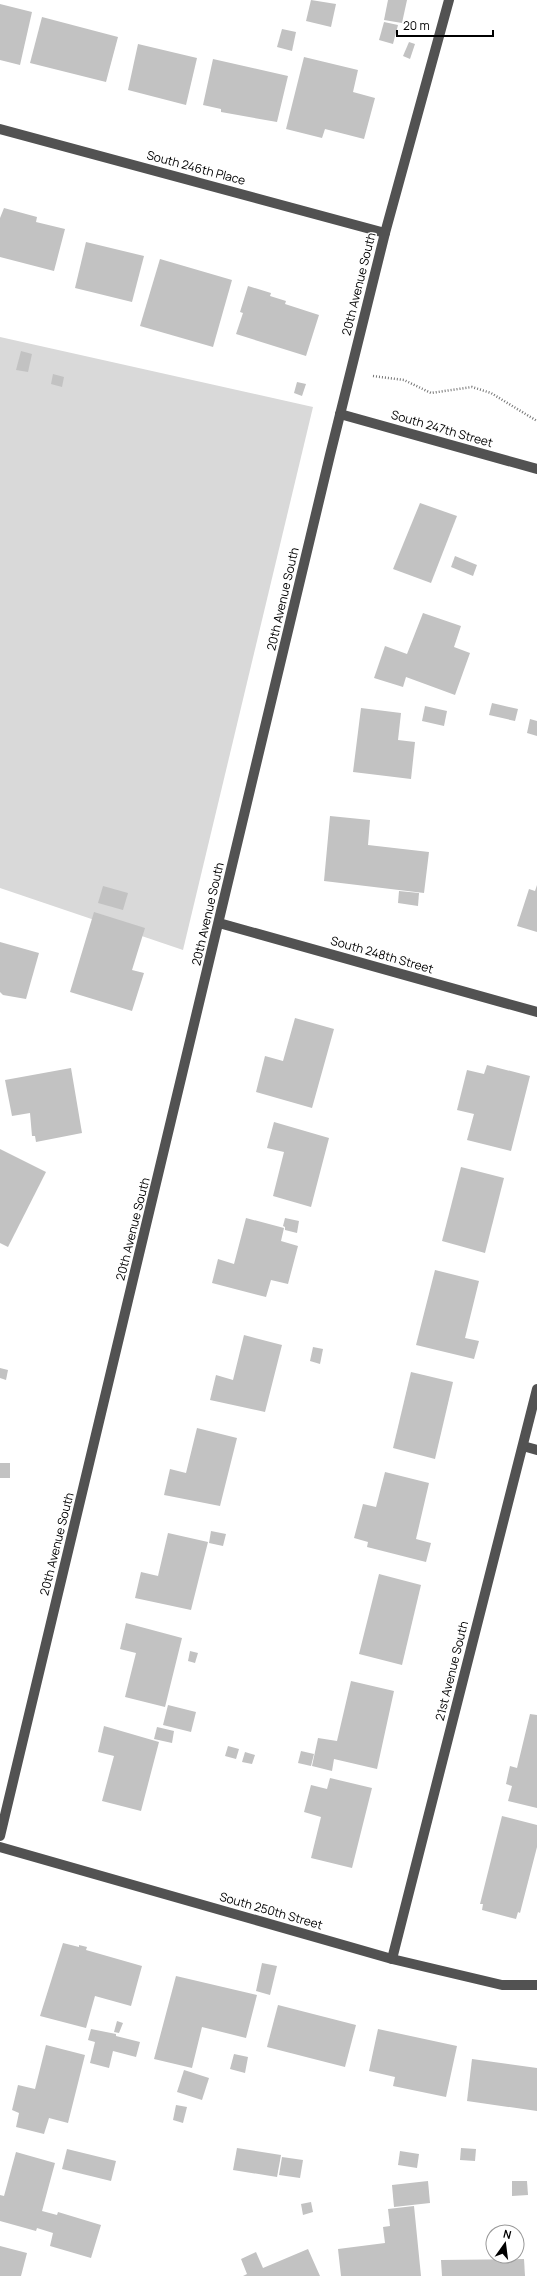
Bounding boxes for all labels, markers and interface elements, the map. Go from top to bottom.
scale bar [397,12,493,38]
text: 20 m [403,17,430,34]
street label: South 246th Place [145,146,247,189]
street label: 20th Avenue South [338,231,380,337]
street label: South 247th Street [389,406,495,451]
street label: 20th Avenue South [262,546,303,652]
street label: 20th Avenue South [187,861,228,967]
street label: South 248th Street [329,932,436,977]
street label: 20th Avenue South [112,1176,154,1282]
street label: 20th Avenue South [36,1491,78,1597]
street label: 21st Avenue South [431,1619,472,1722]
street label: South 250th Street [218,1888,325,1933]
north arrow [485,2224,525,2264]
text: N [502,2226,513,2242]

